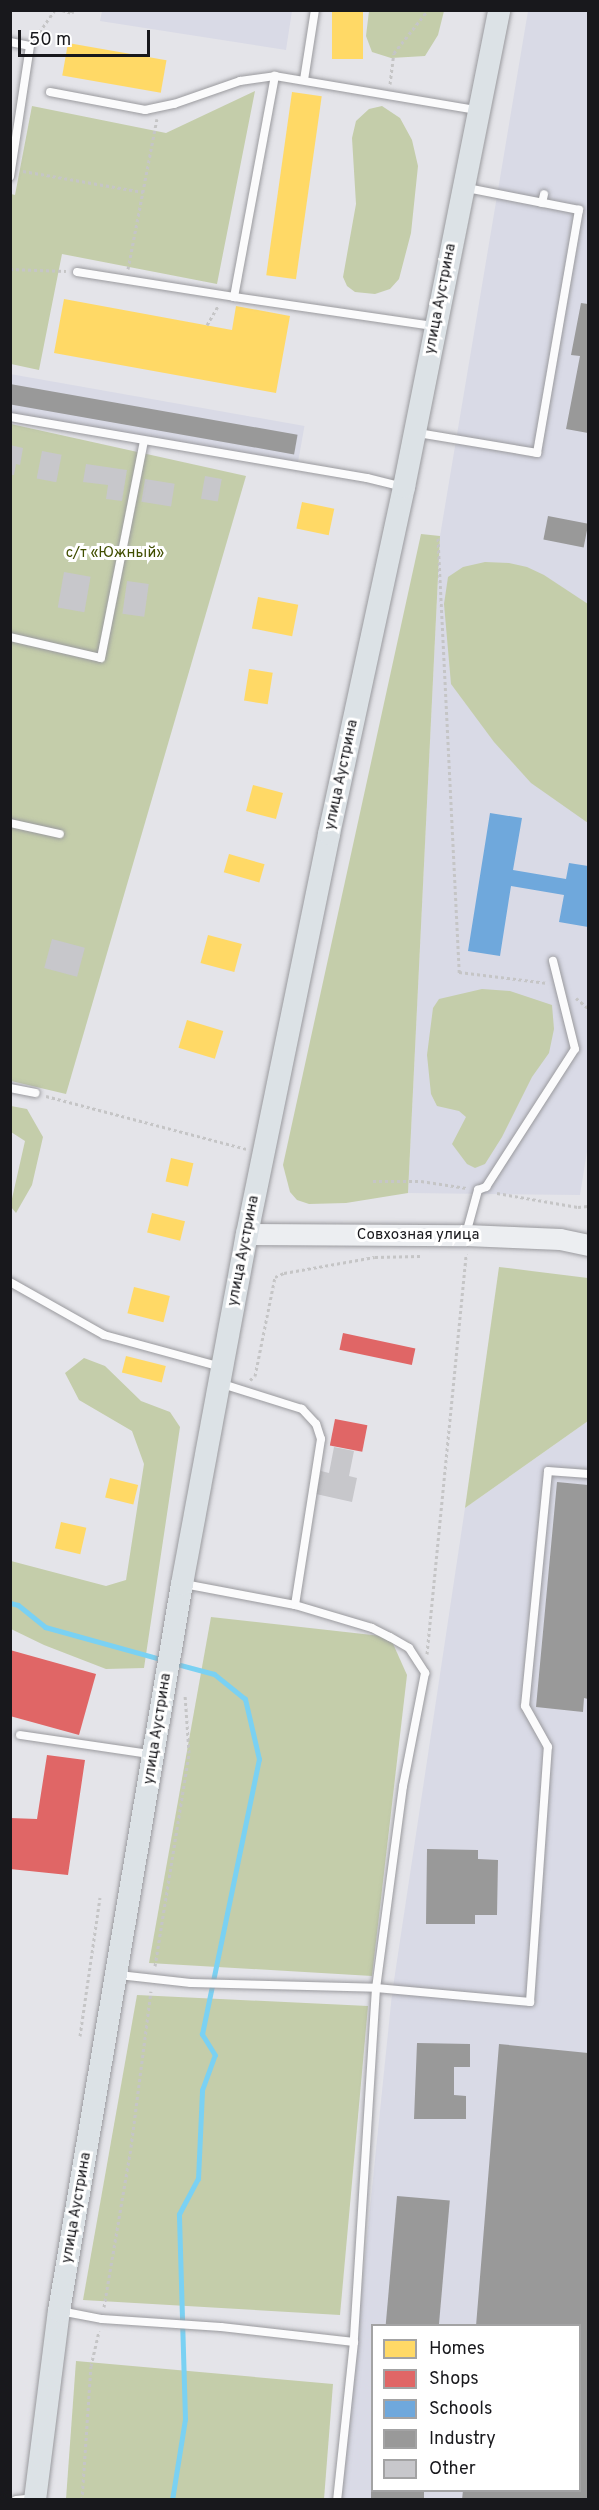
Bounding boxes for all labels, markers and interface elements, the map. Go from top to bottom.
scale bar [21,18,153,56]
text: 50 m [29,29,71,52]
street label: улица Аустрина [421,242,461,356]
park label: с/т «Южный» [66,545,164,563]
street label: улица Аустрина [321,718,363,832]
street label: улица Аустрина [224,1194,264,1308]
street label: Совхозная улица [357,1227,479,1245]
street label: улица Аустрина [140,1672,176,1786]
street label: улица Аустрина [58,2151,96,2265]
legend [371,2324,581,2492]
text: Homes [429,2338,485,2361]
text: Shops [429,2368,479,2391]
text: Schools [429,2398,492,2421]
text: Industry [429,2428,496,2451]
text: Other [429,2458,476,2481]

